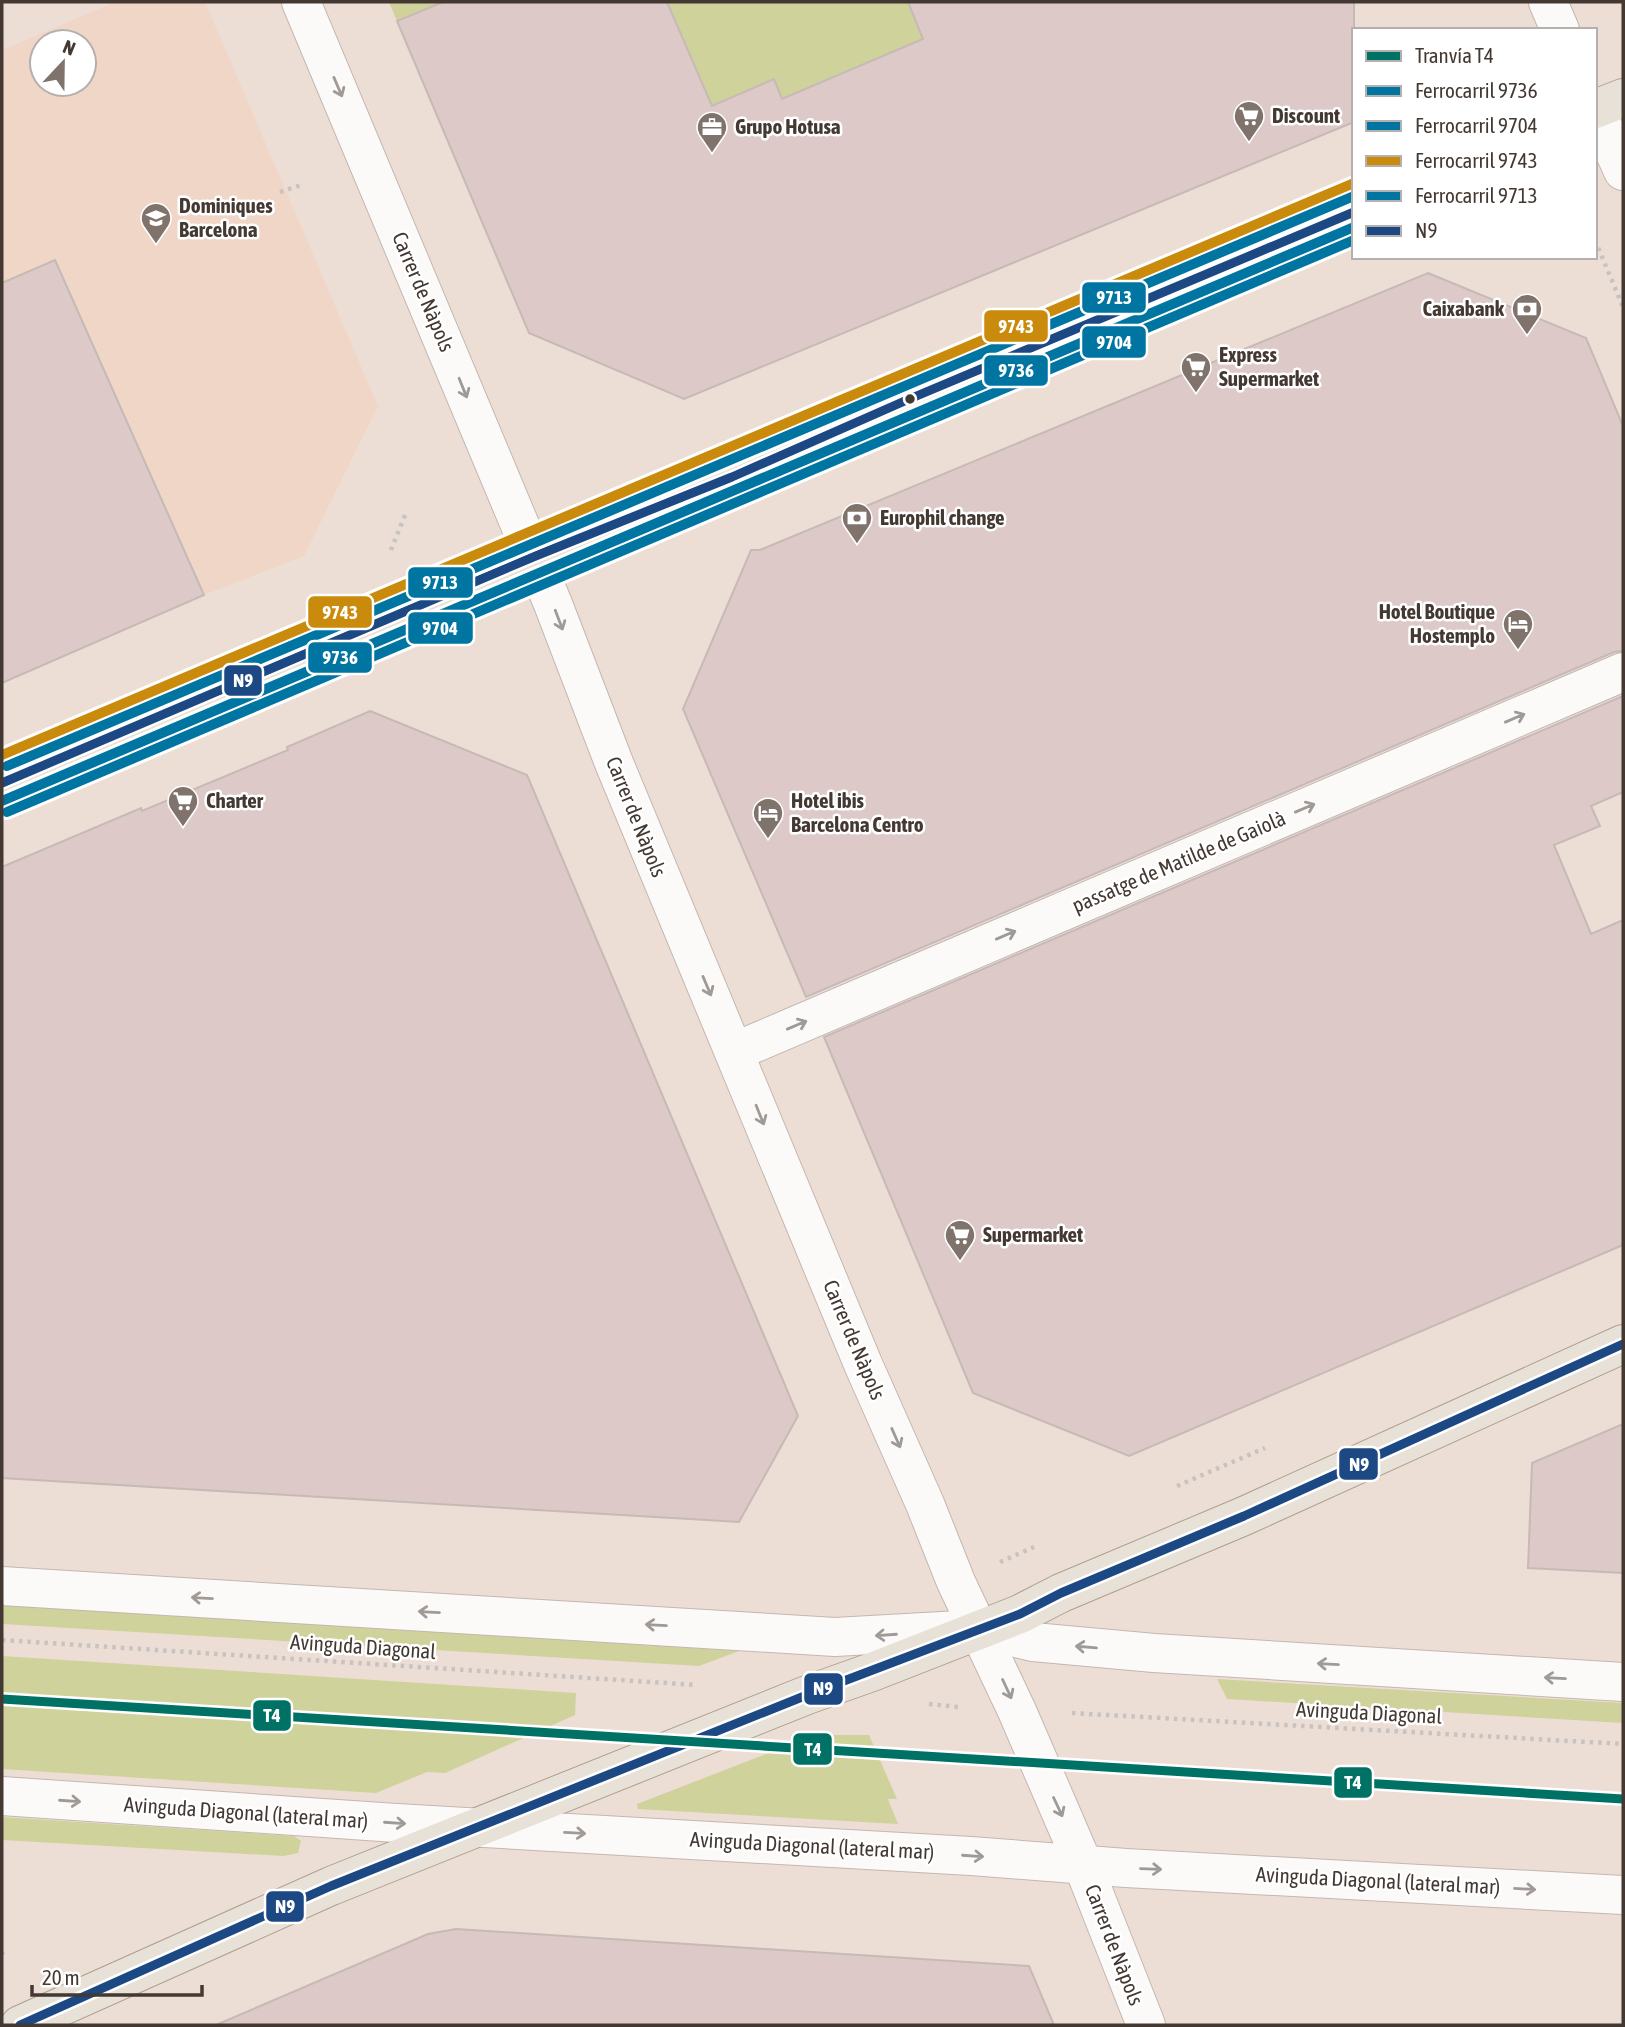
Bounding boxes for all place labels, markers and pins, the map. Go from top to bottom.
supermarket icon: Discount [1232,99,1266,143]
place label: Discount [1272,103,1340,127]
office icon: Grupo Hotusa [695,110,729,154]
place label: Grupo Hotusa [735,114,841,138]
place label: Dominiques Barcelona [179,193,273,241]
school or university icon: Dominiques Barcelona [139,201,173,245]
bank icon: Caixabank [1510,292,1544,336]
place label: Caixabank [1423,296,1505,320]
place label: Express Supermarket [1219,342,1319,390]
supermarket icon: Express Supermarket [1179,350,1213,394]
unlabelled marker [903,392,917,406]
bank icon: Europhil change [840,501,874,545]
place label: Europhil change [880,505,1005,529]
place label: Hotel Boutique Hostemplo [1379,599,1495,647]
hotel icon: Hotel Boutique Hostemplo [1501,607,1535,651]
supermarket icon: Charter [166,784,200,828]
place label: Charter [206,788,264,812]
place label: Hotel ibis Barcelona Centro [791,788,924,836]
hotel icon: Hotel ibis Barcelona Centro [751,796,785,840]
supermarket icon: Supermarket [943,1218,977,1262]
place label: Supermarket [983,1222,1083,1246]

